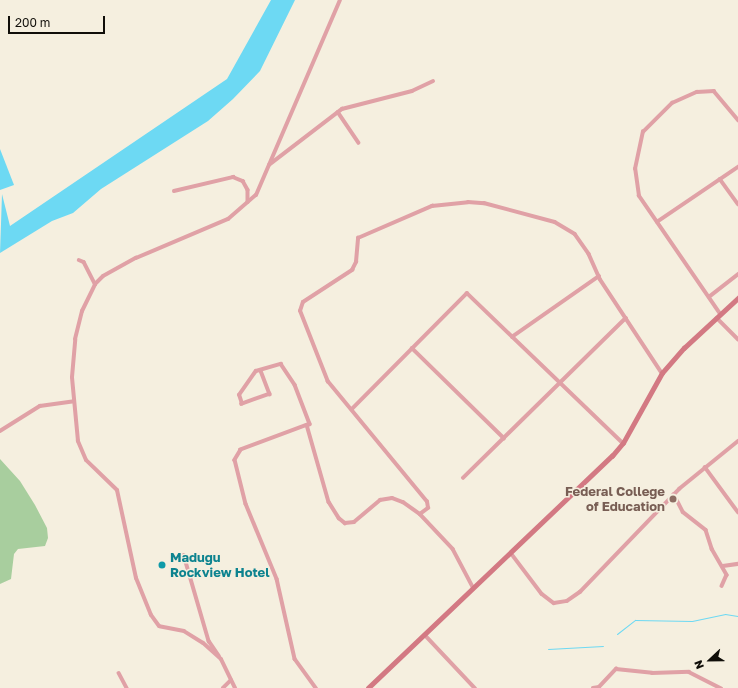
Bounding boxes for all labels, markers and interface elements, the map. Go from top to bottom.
scale bar [10,8,107,34]
text: 200 m [15,15,50,30]
place label: Federal College of Education [565,484,665,515]
marker: Federal College of Education [668,494,678,504]
place label: Madugu Rockview Hotel [170,550,270,581]
marker: Madugu Rockview Hotel [157,560,167,570]
north arrow [690,640,730,680]
text: N [691,658,706,671]

